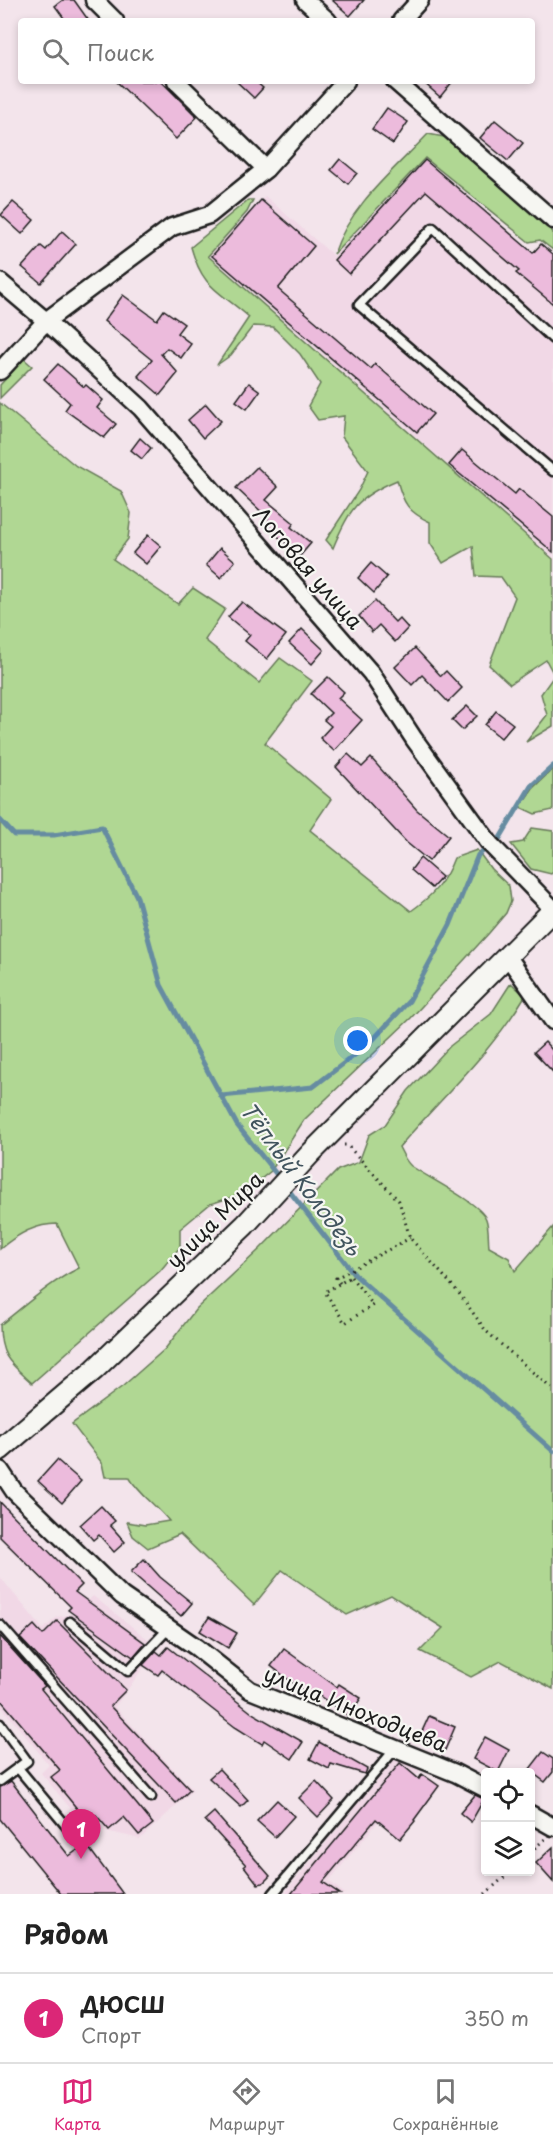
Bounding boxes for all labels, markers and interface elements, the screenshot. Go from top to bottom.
search box [18,18,535,84]
icon: search [39,35,72,68]
text: Поиск [87,35,154,68]
street label: Логовая улица [247,499,372,636]
your location [343,1026,372,1055]
water label: Тёплый Колодезь [233,1094,372,1263]
street label: улица Мира [158,1162,271,1275]
street label: улица Иноходцева [259,1657,453,1759]
map controls [481,1768,535,1876]
button: locate [481,1768,535,1822]
pin: 1 [62,1810,100,1859]
button: layers [481,1822,535,1876]
text: Рядом [24,1914,109,1953]
text: ДЮСШ [81,1987,165,2020]
text: 1 [39,2003,48,2033]
text: 350 m [464,2003,529,2033]
text: Спорт [81,2020,141,2050]
tab: Карта [54,2075,101,2135]
tab: Маршрут [209,2075,284,2135]
tab: Сохранённые [392,2075,499,2135]

